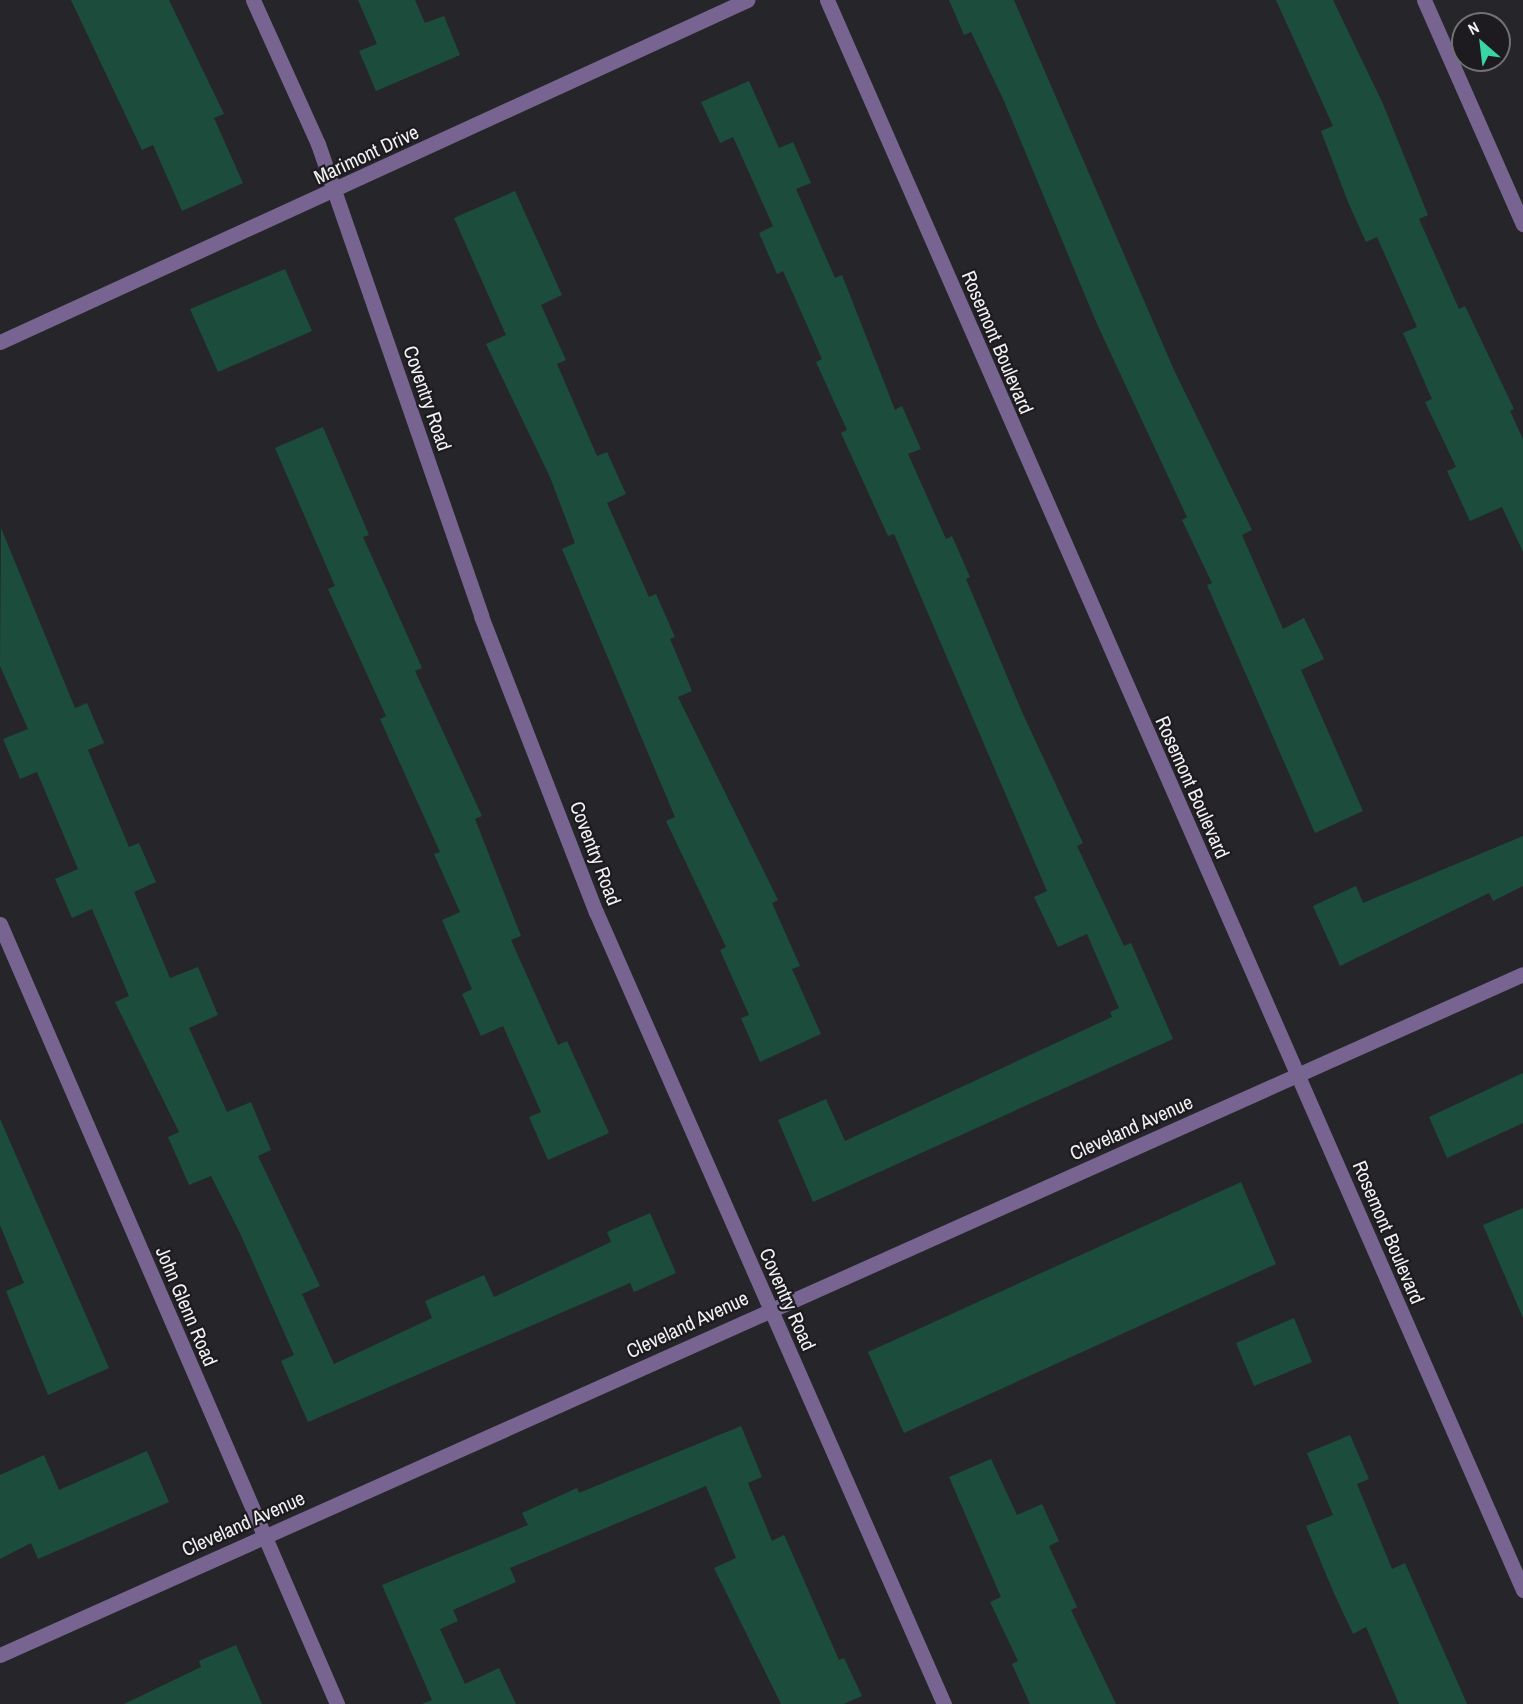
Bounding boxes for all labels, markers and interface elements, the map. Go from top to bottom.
north arrow [1451,12,1511,72]
text: N [1464,16,1483,40]
street label: Marimont Drive [310,119,422,189]
street label: Rosemont Boulevard [957,267,1039,417]
street label: Coventry Road [399,342,457,454]
street label: Rosemont Boulevard [1151,712,1235,862]
street label: Coventry Road [565,798,627,908]
street label: Cleveland Avenue [1065,1089,1197,1165]
street label: Rosemont Boulevard [1348,1157,1430,1307]
street label: John Glenn Road [151,1243,223,1369]
street label: Coventry Road [755,1244,821,1354]
street label: Cleveland Avenue [622,1285,752,1363]
street label: Cleveland Avenue [177,1485,309,1561]

